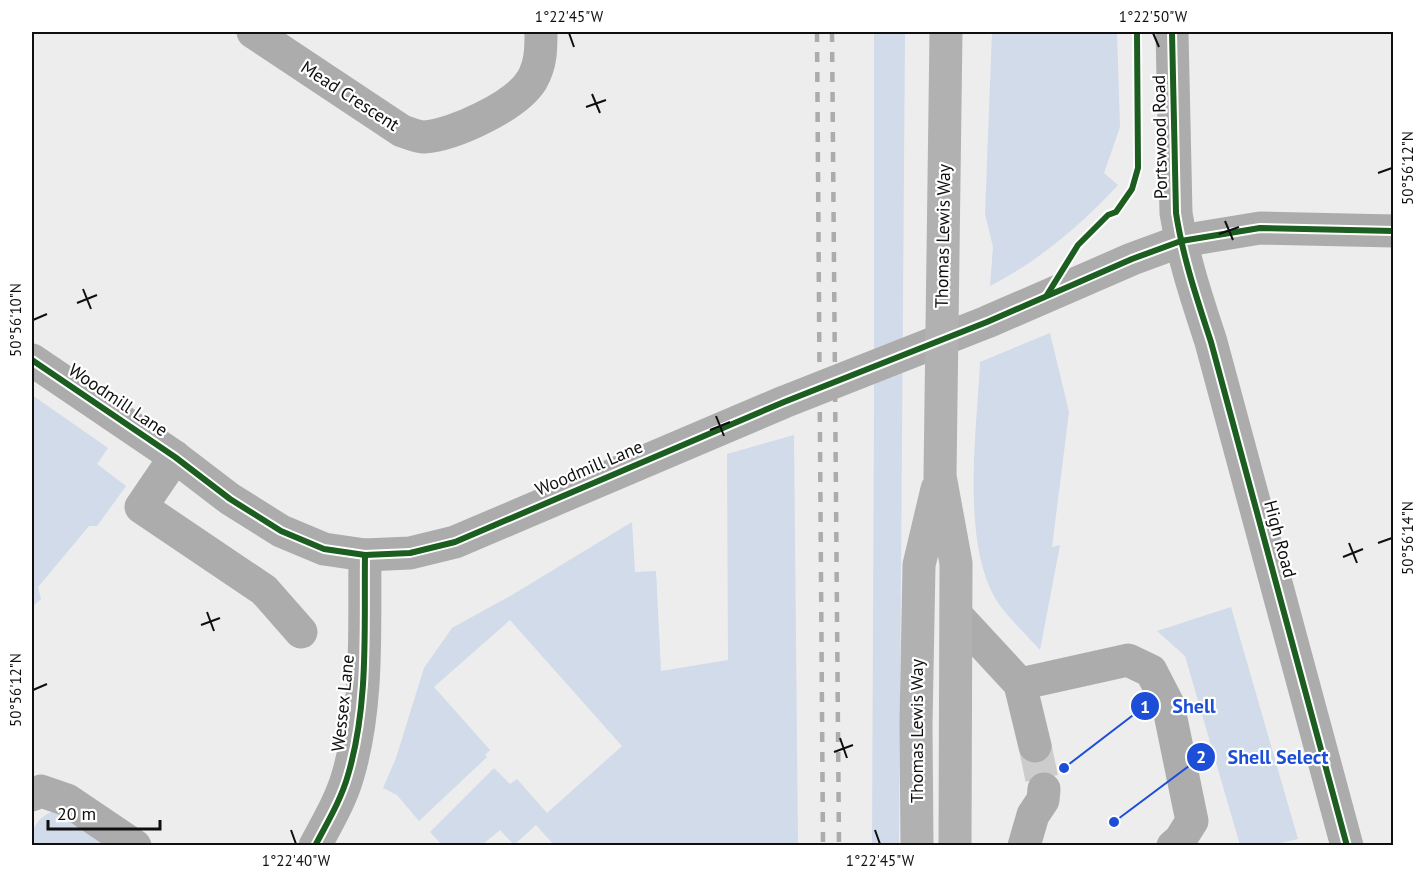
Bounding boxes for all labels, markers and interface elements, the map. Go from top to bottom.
text: 1°22'45"W [535,7,604,26]
text: 1°22'50"W [1119,7,1188,26]
street label: Mead Crescent [297,55,404,136]
street label: Portswood Road [1147,75,1172,199]
text: 50°56'12"N [1398,131,1417,205]
street label: Thomas Lewis Way [930,163,955,308]
text: 50°56'10"N [6,283,25,357]
street label: Woodmill Lane [64,358,172,441]
street label: Woodmill Lane [531,435,646,501]
street label: High Road [1259,498,1302,580]
text: 50°56'14"N [1398,501,1417,575]
text: 50°56'12"N [6,653,25,727]
street label: Wessex Lane [326,653,359,753]
street label: Thomas Lewis Way [905,658,928,803]
callout: Shell [1130,687,1228,725]
text: Shell [1172,693,1216,719]
text: 1 [1140,695,1150,718]
callout: Shell Select [1186,738,1341,776]
text: Shell Select [1228,744,1328,770]
text: 2 [1196,745,1206,768]
scale bar [48,793,160,831]
text: 20 m [57,802,96,825]
text: 1°22'40"W [262,851,331,870]
text: 1°22'45"W [846,851,915,870]

